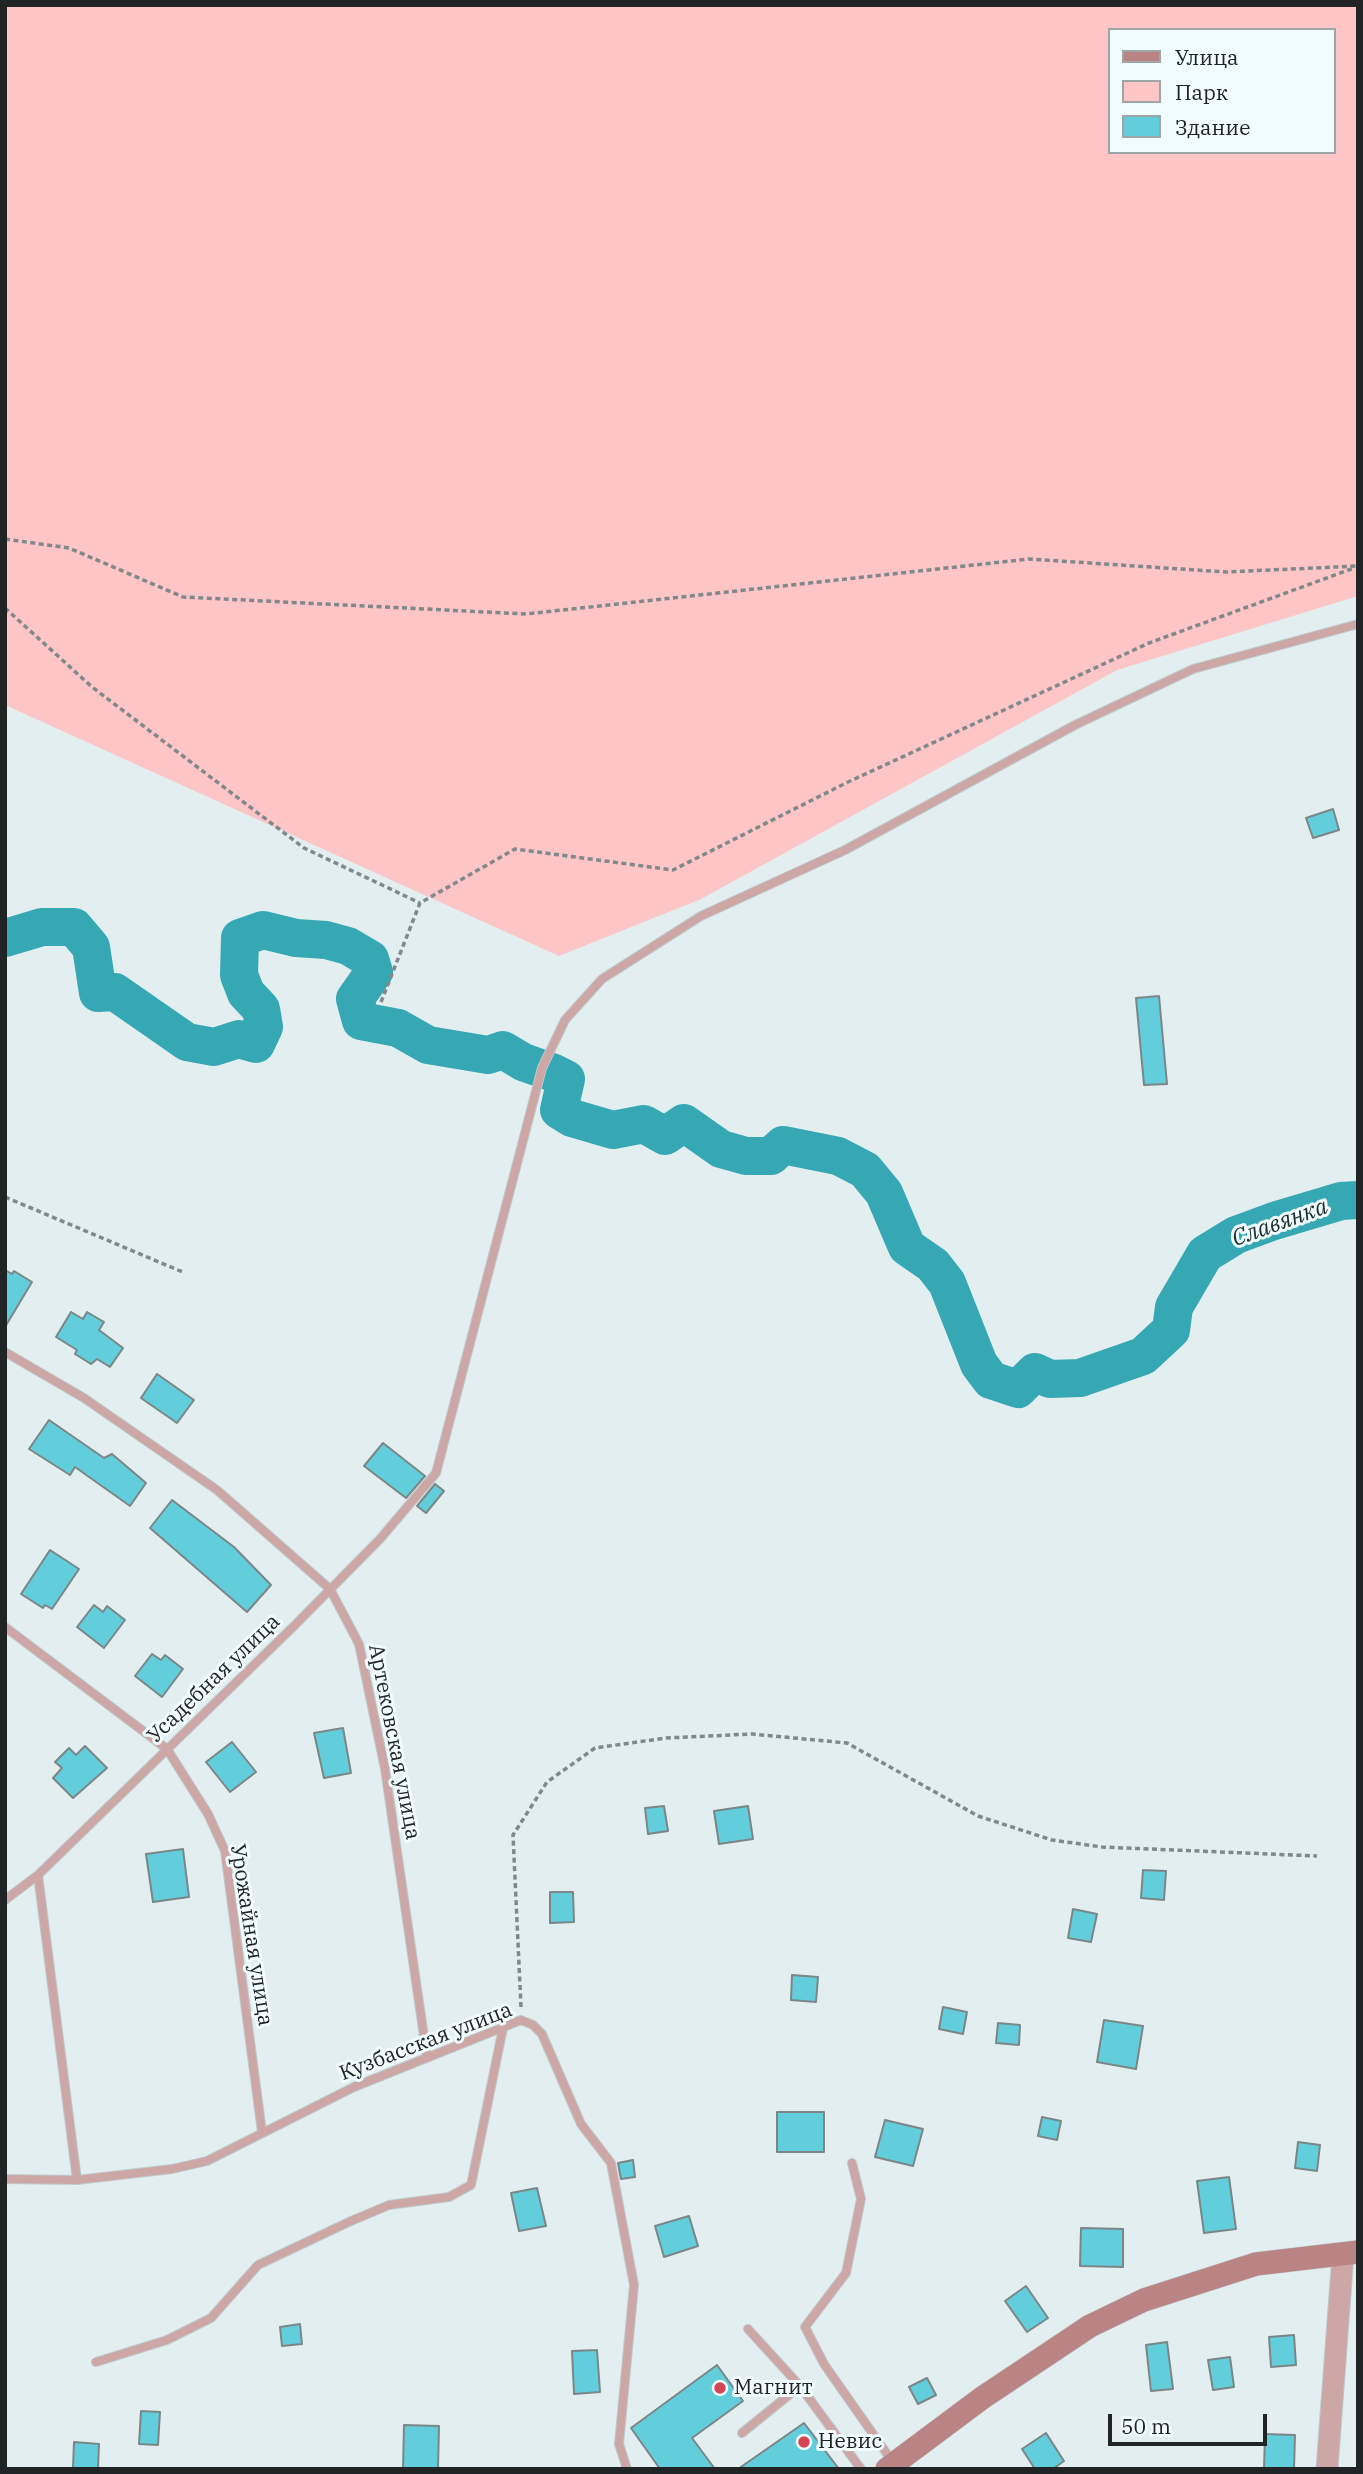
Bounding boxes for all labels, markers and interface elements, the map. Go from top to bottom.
legend [1108,28,1335,154]
text: Улица [1175,43,1239,71]
text: Парк [1175,78,1228,106]
text: Здание [1175,113,1250,141]
water label: Славянка [1228,1193,1332,1253]
street label: Усадебная улица [143,1609,285,1749]
street label: Артековская улица [363,1642,425,1842]
street label: Урожайная улица [224,1842,278,2028]
street label: Кузбасская улица [336,1997,516,2087]
place label: Магнит [734,2375,813,2401]
marker: Магнит [712,2380,728,2396]
scale bar [1111,2400,1270,2444]
text: 50 m [1121,2412,1171,2440]
place label: Невис [818,2429,882,2455]
marker: Невис [796,2434,812,2450]

